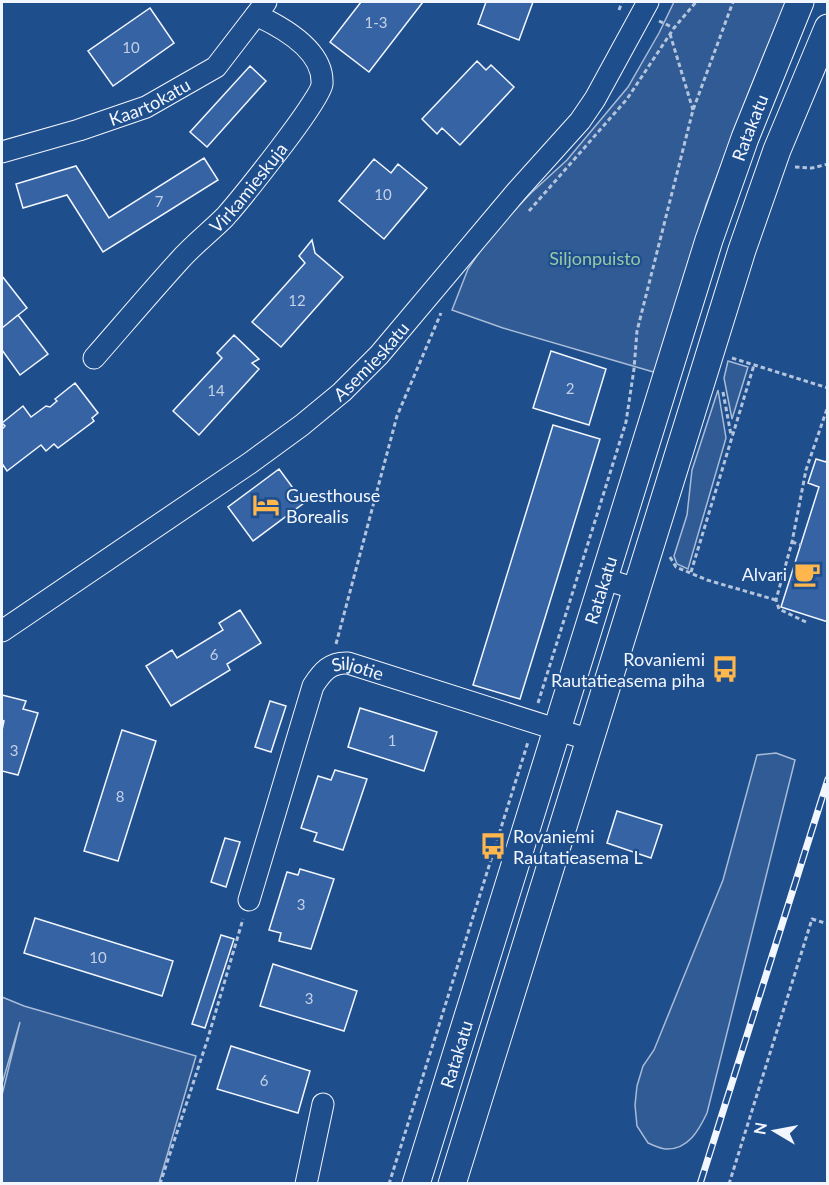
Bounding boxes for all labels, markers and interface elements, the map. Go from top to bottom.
house number: 1-3 [365,13,387,31]
house number: 10 [122,38,140,56]
street label: Kaartokatu [106,73,194,130]
street label: Ratakatu [727,91,773,164]
street label: Virkamieskuja [205,138,292,237]
house number: 10 [374,185,392,203]
house number: 7 [155,192,164,210]
park label: Siljonpuisto [549,247,641,269]
house number: 12 [288,291,306,309]
street label: Asemieskatu [329,317,413,406]
house number: 2 [566,379,574,397]
house number: 14 [207,381,225,399]
place label: Guesthouse Borealis [286,484,380,527]
hotel icon: Guesthouse Borealis [251,490,281,520]
street label: Ratakatu [580,553,621,627]
cafe icon: Alvari [792,559,822,589]
place label: Alvari [742,563,787,585]
house number: 6 [210,645,219,663]
place label: Rovaniemi Rautatieasema piha [551,648,705,691]
street label: Siljotie [329,652,386,685]
bus stop icon: Rovaniemi Rautatieasema piha [710,654,740,684]
house number: 1 [388,731,396,749]
house number: 3 [10,741,18,759]
house number: 8 [116,787,124,805]
place label: Rovaniemi Rautatieasema L [513,825,643,868]
bus stop icon: Rovaniemi Rautatieasema L [478,831,508,861]
house number: 3 [297,895,305,913]
house number: 10 [89,948,107,966]
house number: 3 [305,989,313,1007]
street label: Ratakatu [435,1017,477,1091]
house number: 6 [260,1071,269,1089]
north arrow [745,1101,805,1161]
text: N [749,1121,770,1136]

